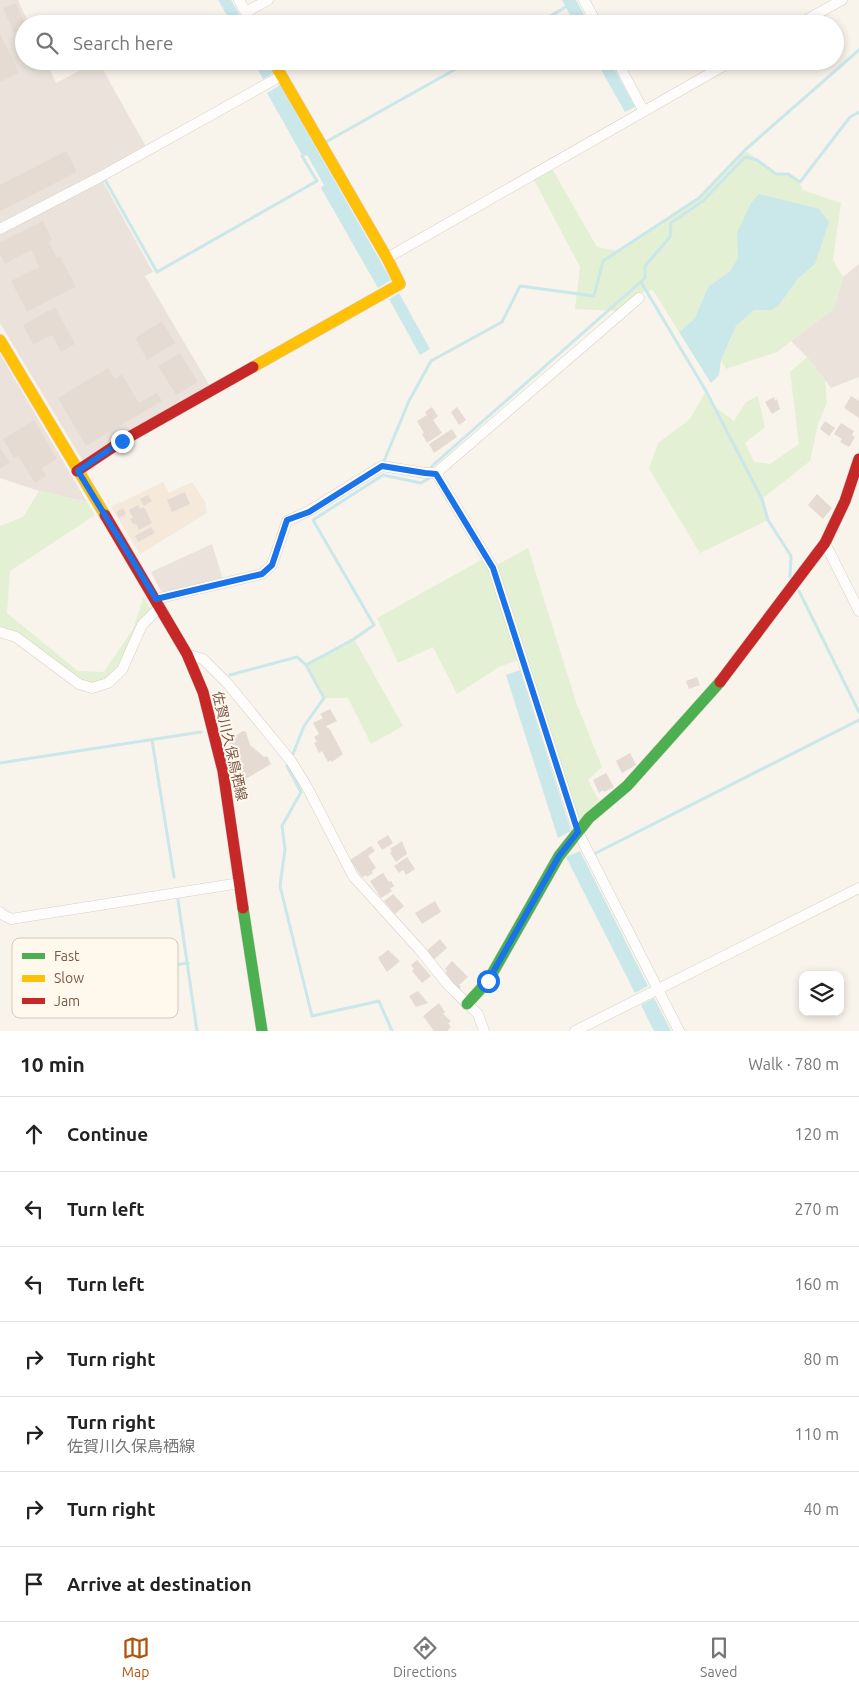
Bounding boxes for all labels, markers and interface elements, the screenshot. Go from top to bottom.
search box [15,15,844,70]
icon: search [33,29,61,57]
text: Search here [73,32,173,54]
route end [111,430,134,453]
street label: 佐賀川久保鳥栖線 [210,690,250,802]
legend [12,938,178,1018]
text: Fast [54,948,80,964]
text: Slow [54,970,84,986]
route start [477,970,500,993]
map controls [799,971,844,1016]
button: layers [799,971,844,1016]
text: Jam [54,993,80,1009]
text: 10 min [20,1052,85,1076]
text: Walk · 780 m [748,1055,839,1073]
icon: ahead [20,1120,48,1148]
text: Continue [67,1123,148,1145]
text: 120 m [794,1125,839,1143]
icon: left [20,1195,48,1223]
text: Turn left [67,1198,145,1220]
text: 270 m [794,1200,839,1218]
icon: left [20,1270,48,1298]
text: Turn left [67,1273,145,1295]
text: 160 m [794,1275,839,1293]
icon: right [20,1345,48,1373]
text: Turn right [67,1348,155,1370]
text: 80 m [803,1350,839,1368]
text: Turn right [67,1411,155,1433]
icon: right [20,1420,48,1448]
text: 110 m [794,1425,839,1443]
text: 佐賀川久保鳥栖線 [67,1437,195,1455]
icon: right [20,1495,48,1523]
text: Turn right [67,1498,155,1520]
text: 40 m [803,1500,839,1518]
icon: arrive [20,1570,48,1598]
text: Arrive at destination [67,1573,252,1595]
tab: Map [122,1634,150,1680]
tab: Directions [393,1634,457,1680]
tab: Saved [700,1634,737,1680]

